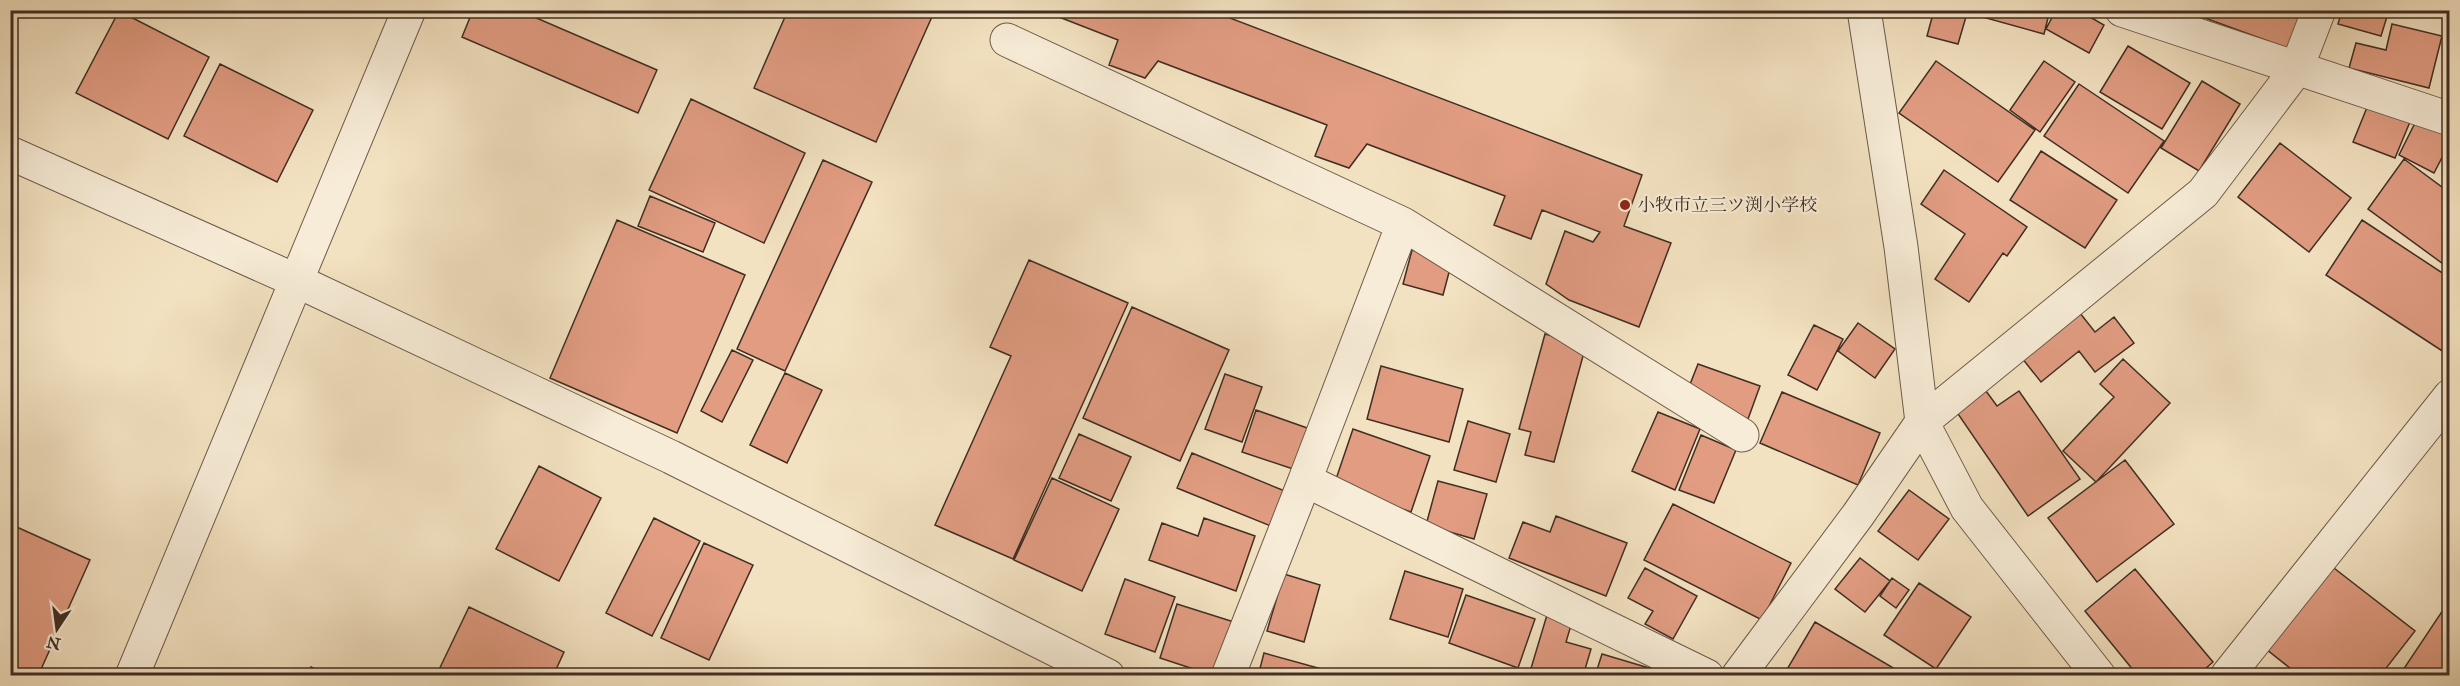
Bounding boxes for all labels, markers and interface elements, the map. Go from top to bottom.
place label: 小牧市立三ツ渕小学校 [1637,194,1817,216]
marker: 小牧市立三ツ渕小学校 [1618,198,1632,212]
north arrow [27,599,87,659]
text: N [45,632,62,654]

